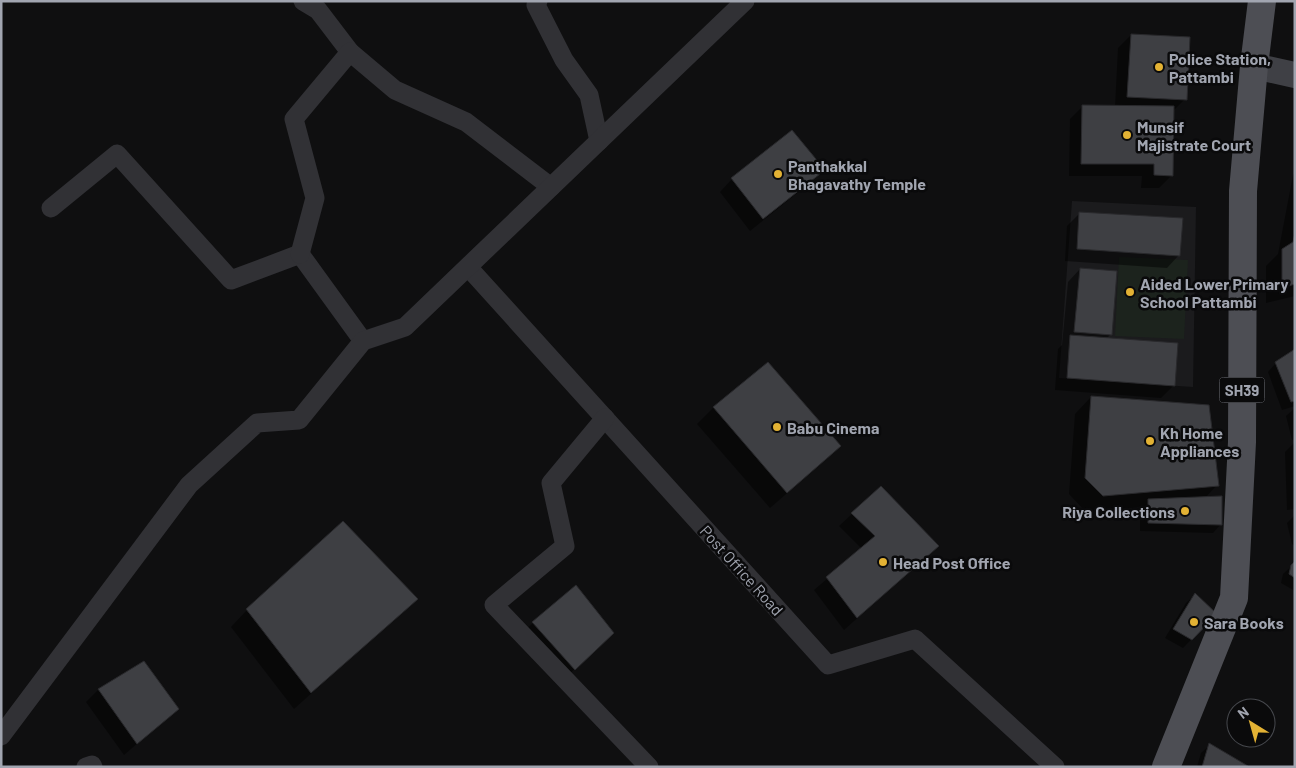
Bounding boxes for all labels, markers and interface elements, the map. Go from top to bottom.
place label: Police Station, Pattambi [1169,49,1271,86]
marker: Police Station, Pattambi [1153,61,1165,73]
place label: Munsif Majistrate Court [1137,117,1251,154]
marker: Munsif Majistrate Court [1121,129,1133,141]
place label: Panthakkal Bhagavathy Temple [788,156,926,193]
marker: Panthakkal Bhagavathy Temple [772,168,784,180]
place label: Aided Lower Primary School Pattambi [1140,274,1288,311]
marker: Aided Lower Primary School Pattambi [1124,286,1136,298]
road number: SH39 [1220,378,1264,402]
place label: Babu Cinema [787,418,879,437]
marker: Babu Cinema [771,421,783,433]
place label: Kh Home Appliances [1160,423,1239,460]
marker: Kh Home Appliances [1144,435,1156,447]
place label: Riya Collections [1062,502,1175,521]
marker: Riya Collections [1179,505,1191,517]
street label: Post Office Road [696,521,788,619]
place label: Head Post Office [893,553,1011,572]
marker: Head Post Office [877,556,889,568]
place label: Sara Books [1204,613,1284,632]
marker: Sara Books [1188,616,1200,628]
north arrow [1226,698,1276,748]
text: N [1234,703,1252,722]

